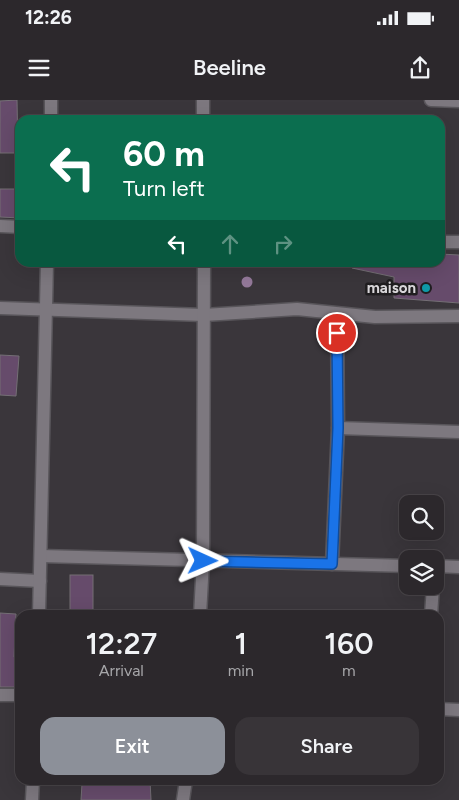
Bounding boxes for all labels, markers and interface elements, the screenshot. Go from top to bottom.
text: 12:26 [25,6,72,29]
icon: menu [25,54,53,82]
text: Beeline [193,54,266,81]
icon: share [406,54,434,82]
text: 60 m [123,133,205,175]
icon: left [40,135,105,200]
text: Turn left [123,175,205,202]
icon: left [163,230,191,258]
icon: ahead [216,230,244,258]
icon: right [269,230,297,258]
place label: maison [367,279,416,297]
marker: maison [420,282,432,294]
pin [316,312,358,354]
icon: arrive [323,319,351,347]
map controls [399,495,444,595]
button: search [399,495,444,540]
position arrow [176,534,228,586]
button: layers [399,550,444,595]
text: 12:27 [85,625,157,662]
text: 1 [234,625,247,662]
text: 160 [324,625,374,662]
text: Arrival [99,661,144,680]
text: min [228,661,254,680]
text: m [342,661,356,680]
button: Exit [40,717,225,775]
button: Share [235,717,419,775]

